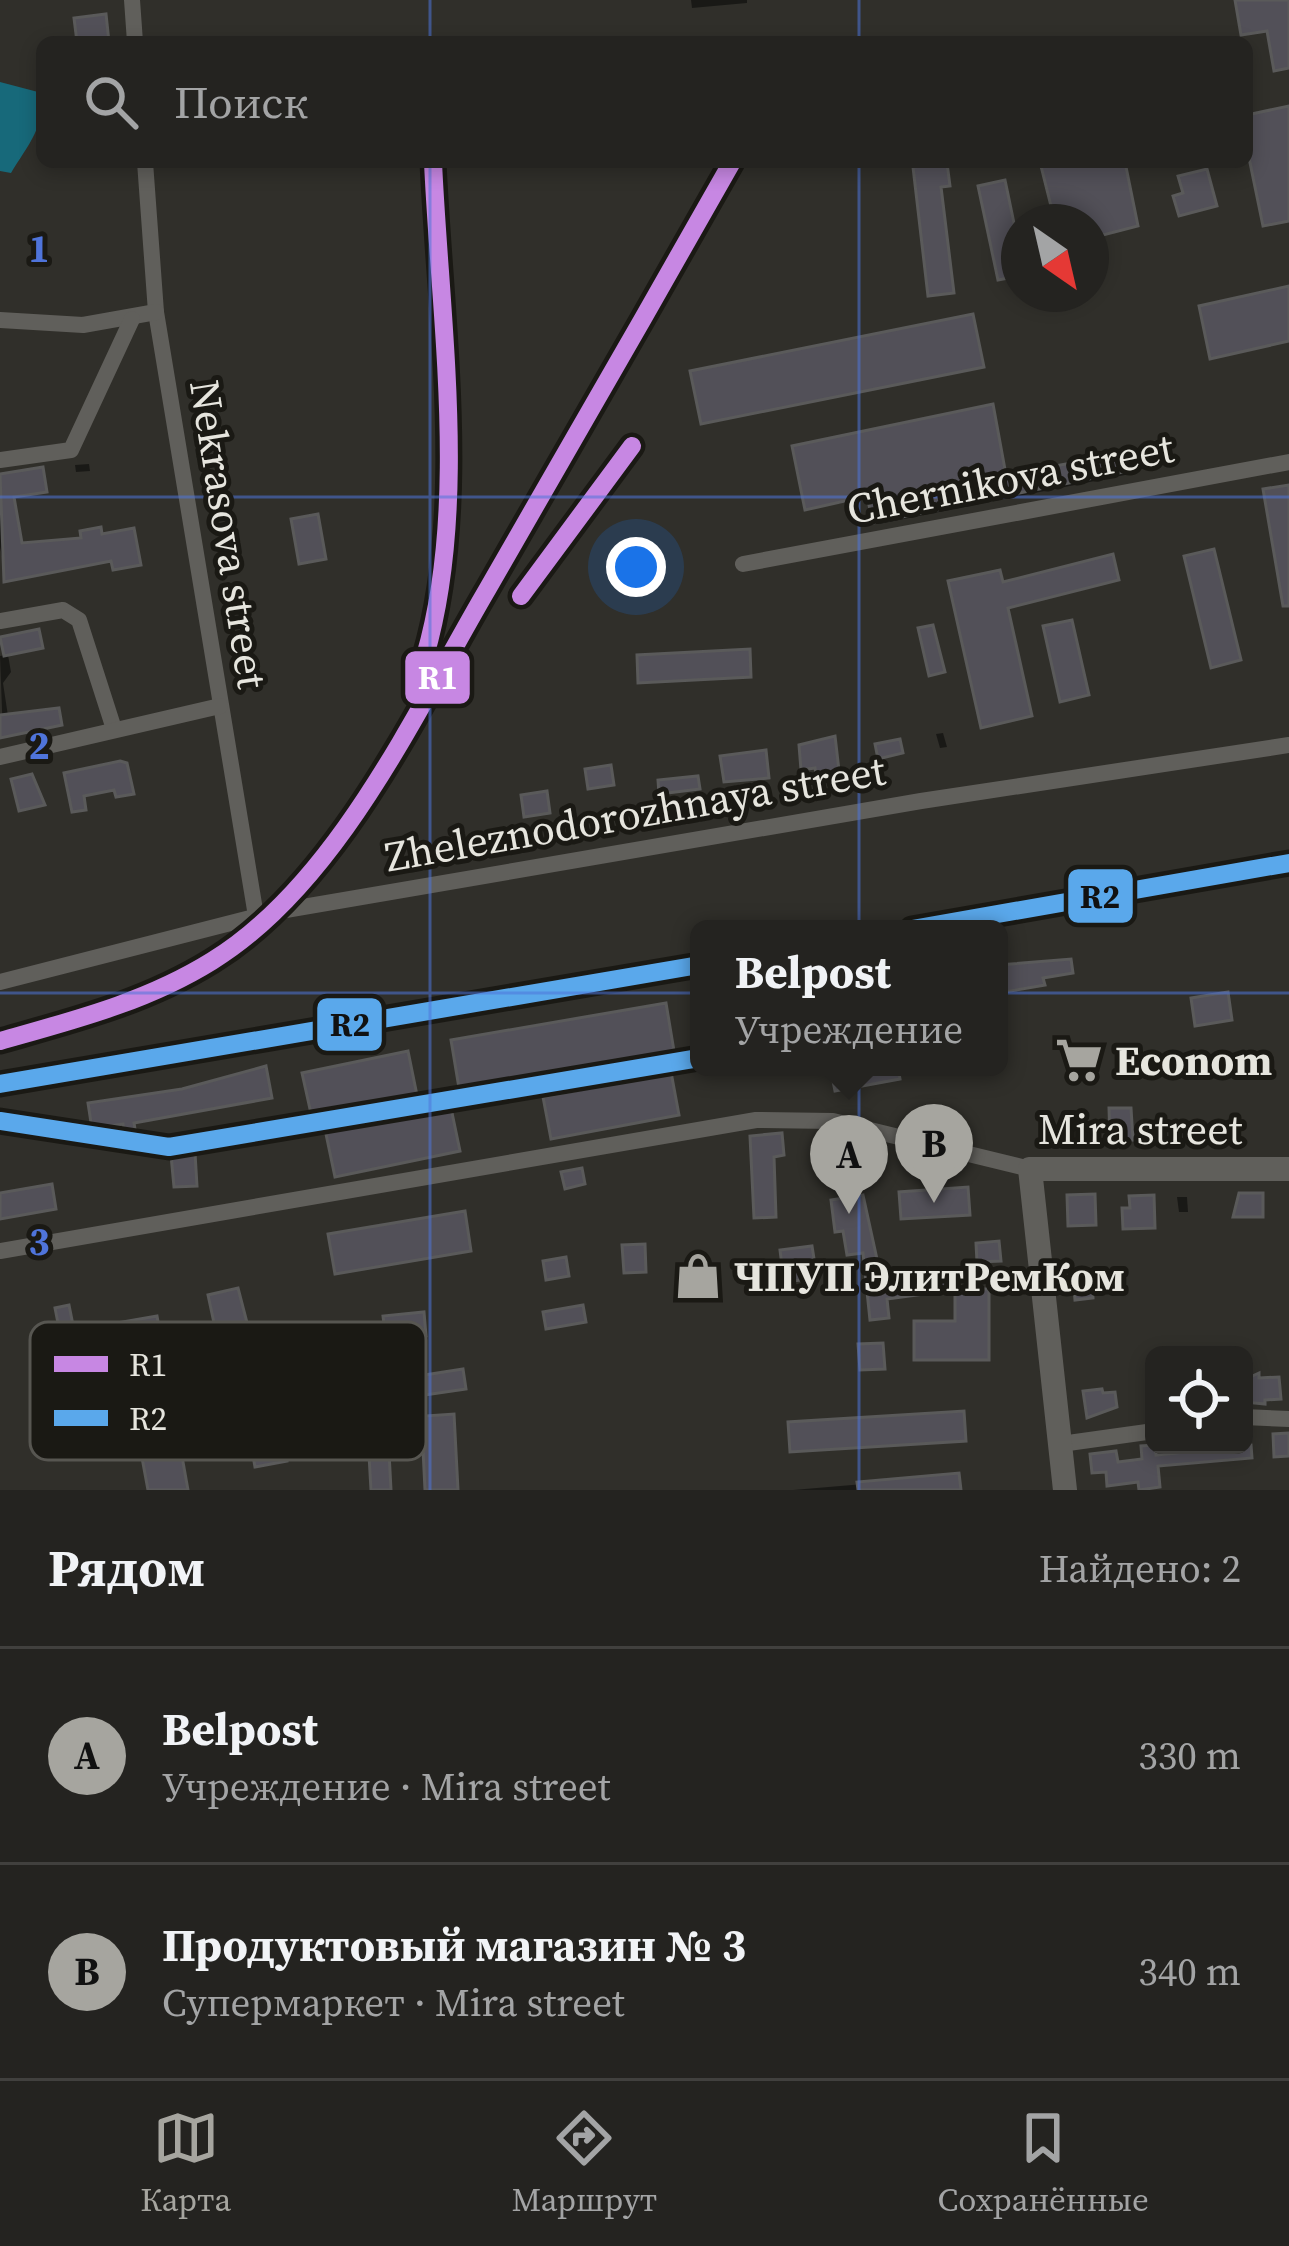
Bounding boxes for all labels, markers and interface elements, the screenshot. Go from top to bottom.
search box [36,36,1253,168]
icon: search [78,69,144,135]
text: Поиск [174,71,308,133]
north arrow [1001,204,1109,312]
text: 1 [28,222,50,275]
street label: Nekrasova street [176,376,282,693]
street label: Chernikova street [842,418,1179,538]
your location [606,537,666,597]
line badge: R1 [403,649,472,706]
text: R1 [418,655,458,700]
text: 2 [28,719,50,772]
street label: Zheleznodorozhnaya street [380,740,890,886]
line badge: R2 [1066,867,1135,925]
text: R2 [1080,874,1120,919]
popup [690,920,1008,1076]
text: Belpost [735,941,891,1003]
line badge: R2 [315,996,384,1053]
text: R2 [330,1002,370,1047]
text: Учреждение [735,1003,963,1056]
place label: Econom [1115,1031,1272,1089]
supermarket icon: Econom [1054,1035,1104,1085]
street label: Mira street [1038,1100,1243,1158]
pin: B [895,1104,973,1203]
pin: A [810,1115,888,1214]
text: 3 [28,1215,50,1268]
place label: ЧПУП ЭлитРемКом [734,1247,1125,1305]
shop icon: ЧПУП ЭлитРемКом [673,1251,723,1301]
legend [30,1322,426,1460]
text: R1 [129,1342,167,1387]
map controls [1145,1346,1253,1454]
button: locate [1145,1346,1253,1454]
text: R2 [129,1396,167,1441]
text: Рядом [48,1533,205,1603]
text: Найдено: 2 [1039,1542,1241,1595]
text: Belpost [162,1698,318,1760]
text: A [74,1729,100,1782]
text: 330 m [1138,1729,1241,1782]
text: Учреждение · Mira street [162,1760,610,1813]
text: Продуктовый магазин № 3 [162,1914,746,1976]
text: B [74,1945,100,1998]
text: 340 m [1138,1945,1241,1998]
text: Супермаркет · Mira street [162,1976,625,2029]
tab: Карта [140,2105,231,2222]
tab: Маршрут [512,2105,657,2222]
tab: Сохранённые [938,2105,1149,2222]

